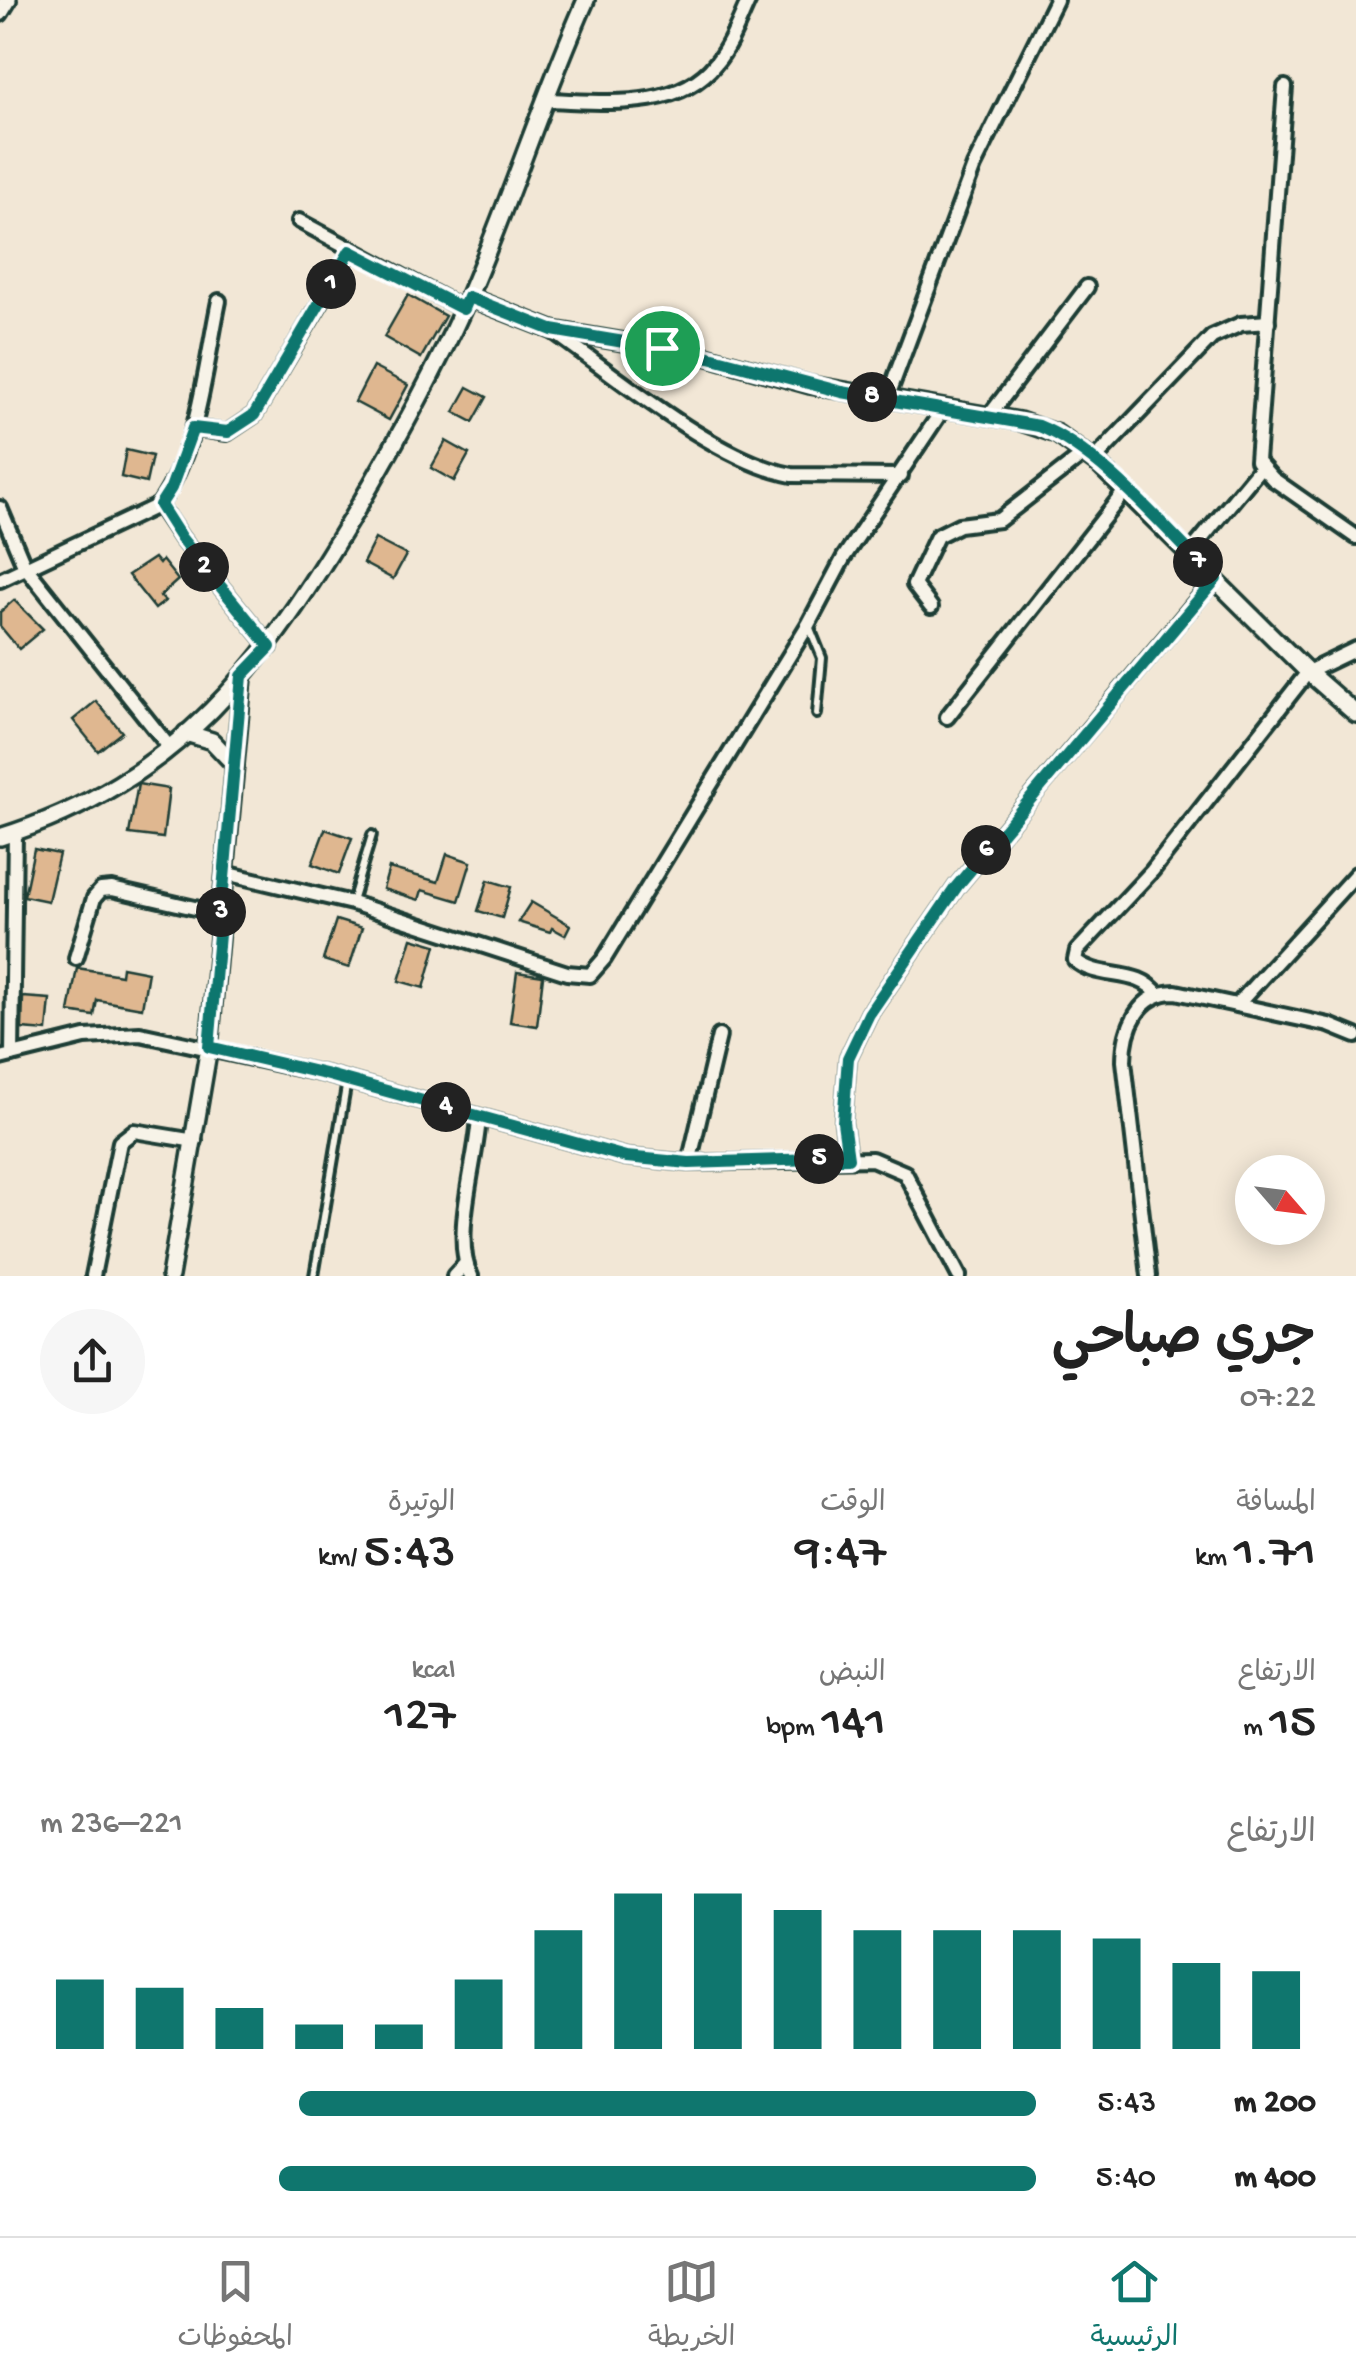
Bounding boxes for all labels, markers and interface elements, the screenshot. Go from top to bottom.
pin: 1 [306,259,356,309]
text: 1 [325,267,337,300]
pin [620,306,705,391]
icon: arrive [635,321,690,376]
pin: 8 [847,372,897,422]
text: 8 [864,380,880,413]
pin: 7 [1173,537,1223,587]
pin: 2 [179,542,229,592]
text: 7 [1191,545,1205,578]
text: 2 [197,550,211,583]
pin: 6 [961,825,1011,875]
text: 6 [979,833,993,866]
pin: 3 [196,887,246,937]
text: 3 [214,895,228,928]
pin: 4 [421,1082,471,1132]
text: 4 [439,1090,453,1123]
pin: 5 [794,1134,844,1184]
text: 5 [812,1142,826,1175]
north arrow [1235,1155,1325,1245]
map controls [1235,1155,1325,1245]
button: share [40,1309,145,1414]
text: جري صباحي [1052,1310,1316,1374]
text: 07:22 [1240,1380,1316,1418]
text: الوتيرة [388,1488,455,1521]
text: الوقت [820,1488,886,1521]
text: المسافة [1236,1488,1316,1521]
text: 5:43 [364,1525,455,1584]
text: 9:47 [795,1525,886,1584]
text: 1.71 [1234,1525,1316,1584]
text: /km [318,1542,364,1575]
text: km [1195,1542,1234,1575]
text: kcal [412,1655,455,1688]
text: النبض [819,1658,886,1691]
text: الارتفاع [1237,1658,1316,1691]
text: 127 [385,1688,455,1747]
text: 141 [822,1695,886,1754]
text: 15 [1270,1695,1316,1754]
text: bpm [767,1712,822,1745]
text: m [1243,1712,1270,1745]
text: 221–236 m [40,1806,183,1844]
text: الارتفاع [1226,1816,1316,1854]
text: 5:43 [1097,2085,1156,2123]
text: 200 m [1234,2085,1316,2123]
text: 5:40 [1096,2160,1156,2198]
text: 400 m [1234,2160,1316,2198]
tab: المحفوظات [178,2254,293,2360]
tab: الخريطة [648,2254,735,2360]
tab: الرئيسية [1091,2254,1178,2360]

